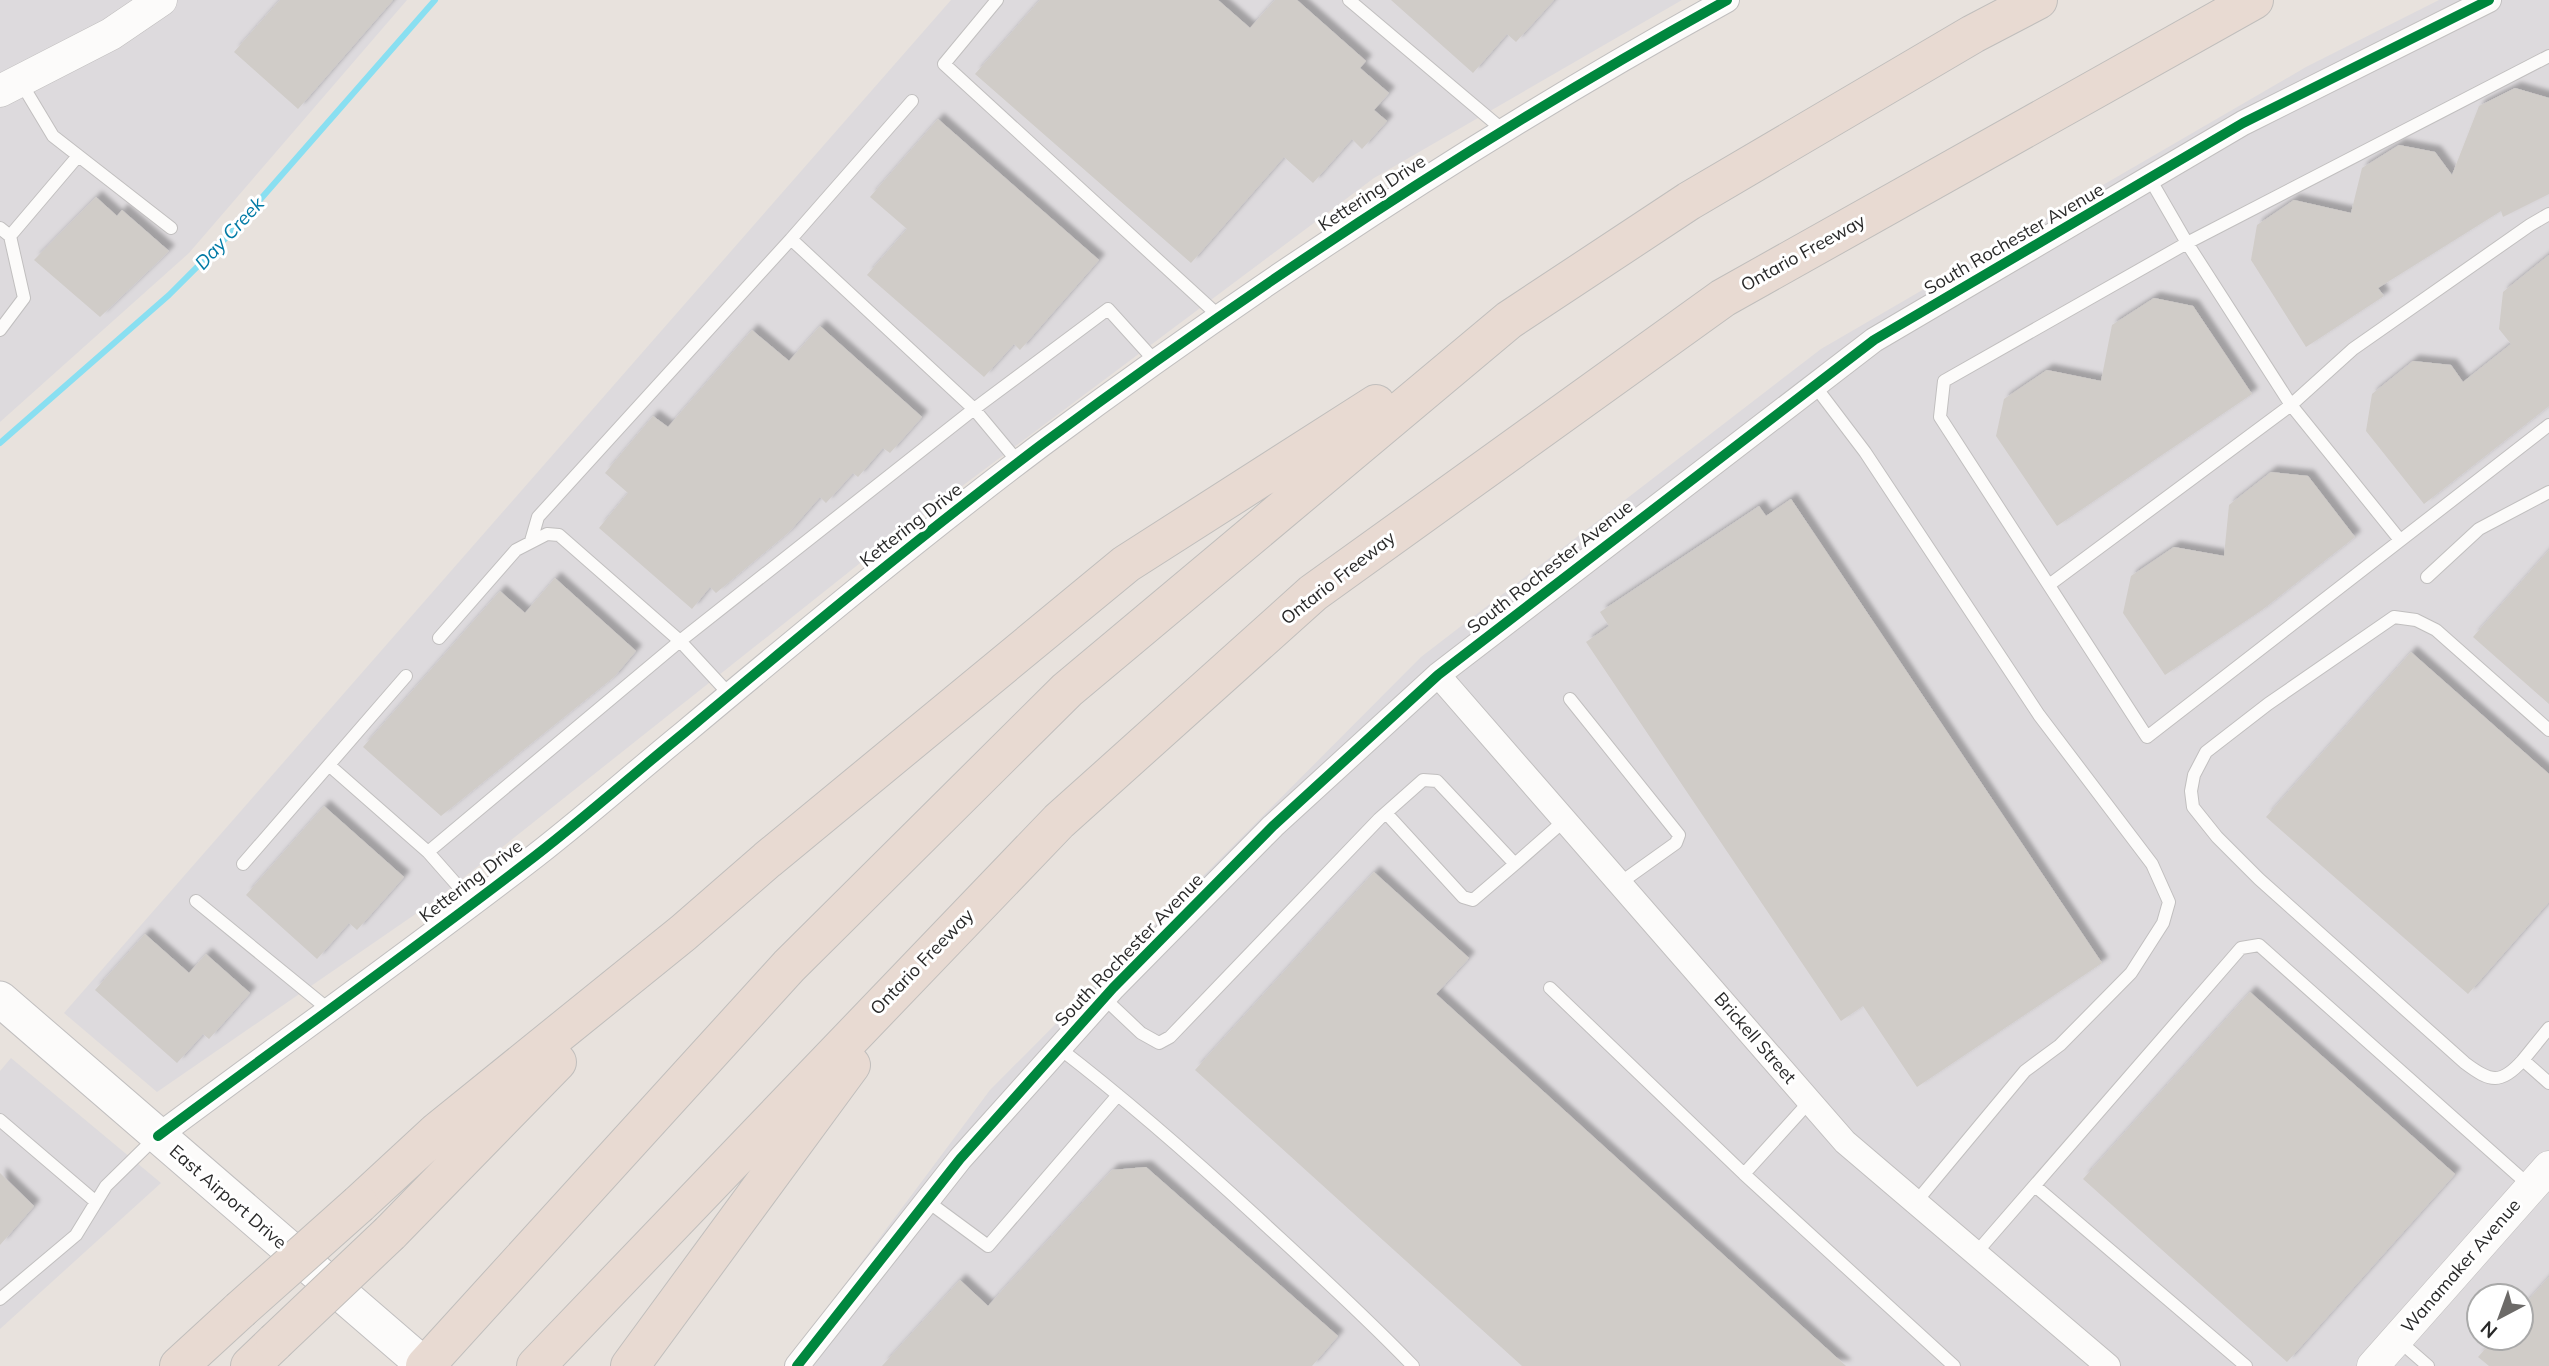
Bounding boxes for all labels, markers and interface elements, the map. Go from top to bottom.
street label: Kettering Drive [1314,149,1430,236]
street label: South Rochester Avenue [1920,178,2108,300]
water label: Day Creek [189,191,270,274]
street label: Ontario Freeway [1736,209,1869,296]
street label: Kettering Drive [855,478,966,572]
street label: South Rochester Avenue [1462,495,1637,638]
street label: Ontario Freeway [1276,526,1400,629]
street label: Kettering Drive [414,834,527,927]
street label: South Rochester Avenue [1050,868,1208,1031]
street label: Ontario Freeway [865,903,978,1020]
street label: Brickell Street [1709,987,1801,1088]
street label: East Airport Drive [165,1139,292,1254]
street label: Wanamaker Avenue [2396,1194,2525,1338]
north arrow [2465,1282,2535,1352]
text: N [2476,1316,2502,1344]

